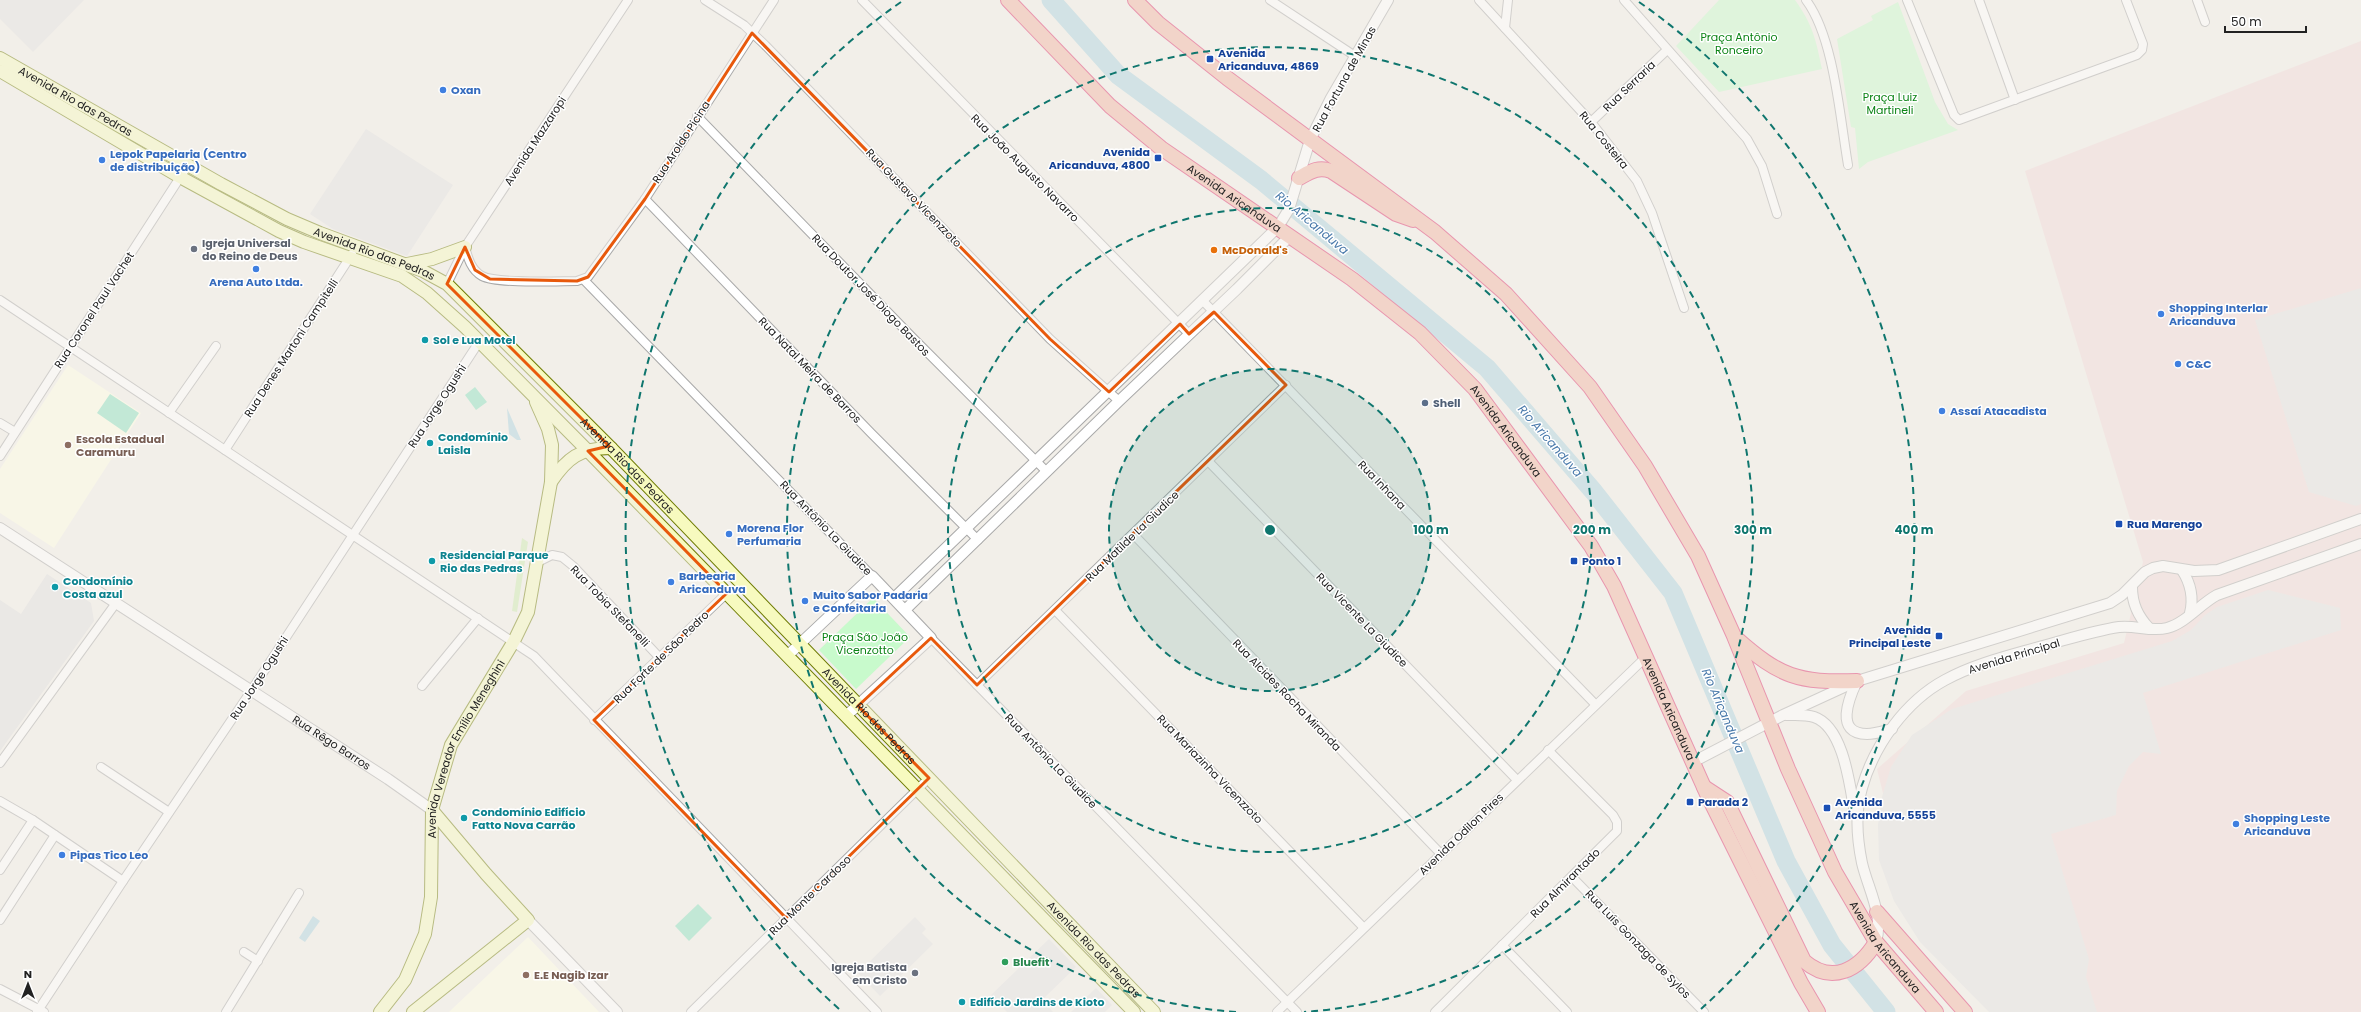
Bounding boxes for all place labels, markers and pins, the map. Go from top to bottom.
place label: Avenida Aricanduva, 4869 [1218,45,1319,74]
marker: Avenida Aricanduva, 4869 [1205,54,1215,64]
place label: Oxan [451,82,481,98]
marker: Oxan [438,85,448,95]
place label: Avenida Aricanduva, 4800 [1049,144,1150,173]
place label: Lepok Papelaria (Centro de distribuição) [110,146,247,175]
marker: Avenida Aricanduva, 4800 [1153,153,1163,163]
marker: Lepok Papelaria (Centro de distribuição) [97,155,107,165]
place label: Igreja Universal do Reino de Deus [202,235,298,264]
place label: McDonald's [1222,242,1288,258]
marker: Igreja Universal do Reino de Deus [189,244,199,254]
marker: McDonald's [1209,245,1219,255]
marker: Arena Auto Ltda. [251,264,261,274]
place label: Arena Auto Ltda. [209,274,303,290]
place label: Shopping Interlar Aricanduva [2169,300,2268,329]
marker: Shopping Interlar Aricanduva [2156,309,2166,319]
place label: Sol e Lua Motel [433,332,516,348]
marker: Sol e Lua Motel [420,335,430,345]
place label: C&C [2186,356,2212,372]
marker: C&C [2173,359,2183,369]
place label: Shell [1433,395,1460,411]
marker: Shell [1420,398,1430,408]
place label: Assaí Atacadista [1950,403,2047,419]
marker: Assaí Atacadista [1937,406,1947,416]
place label: Condomínio Laisla [438,429,508,458]
place label: Escola Estadual Caramuru [76,431,164,460]
marker: Condomínio Laisla [425,438,435,448]
marker: Escola Estadual Caramuru [63,440,73,450]
place label: Rua Marengo [2127,516,2202,532]
marker: Rua Marengo [2114,519,2124,529]
place label: Morena Flor Perfumaria [737,520,804,549]
centre of rings [1263,523,1277,537]
marker: Morena Flor Perfumaria [724,529,734,539]
place label: Residencial Parque Rio das Pedras [440,547,549,576]
place label: Ponto 1 [1582,553,1621,569]
marker: Residencial Parque Rio das Pedras [427,556,437,566]
marker: Ponto 1 [1569,556,1579,566]
place label: Barbearia Aricanduva [679,568,746,597]
place label: Condomínio Costa azul [63,573,133,602]
marker: Barbearia Aricanduva [666,577,676,587]
marker: Condomínio Costa azul [50,582,60,592]
place label: Muito Sabor Padaria e Confeitaria [813,587,928,616]
marker: Muito Sabor Padaria e Confeitaria [800,596,810,606]
place label: Avenida Principal Leste [1849,622,1931,651]
marker: Avenida Principal Leste [1934,631,1944,641]
place label: Parada 2 [1698,794,1748,810]
place label: Avenida Aricanduva, 5555 [1835,794,1936,823]
marker: Parada 2 [1685,797,1695,807]
marker: Avenida Aricanduva, 5555 [1822,803,1832,813]
place label: Condomínio Edifício Fatto Nova Carrão [472,804,586,833]
place label: Shopping Leste Aricanduva [2244,810,2330,839]
marker: Condomínio Edifício Fatto Nova Carrão [459,813,469,823]
marker: Shopping Leste Aricanduva [2231,819,2241,829]
place label: Pipas Tico Leo [70,847,148,863]
marker: Pipas Tico Leo [57,850,67,860]
place label: Bluefit [1013,954,1050,970]
marker: Bluefit [1000,957,1010,967]
place label: Igreja Batista em Cristo [831,959,907,988]
place label: E.E Nagib Izar [534,967,609,983]
marker: Igreja Batista em Cristo [910,968,920,978]
marker: E.E Nagib Izar [521,970,531,980]
place label: Edifício Jardins de Kioto [970,994,1105,1010]
marker: Edifício Jardins de Kioto [957,997,967,1007]

